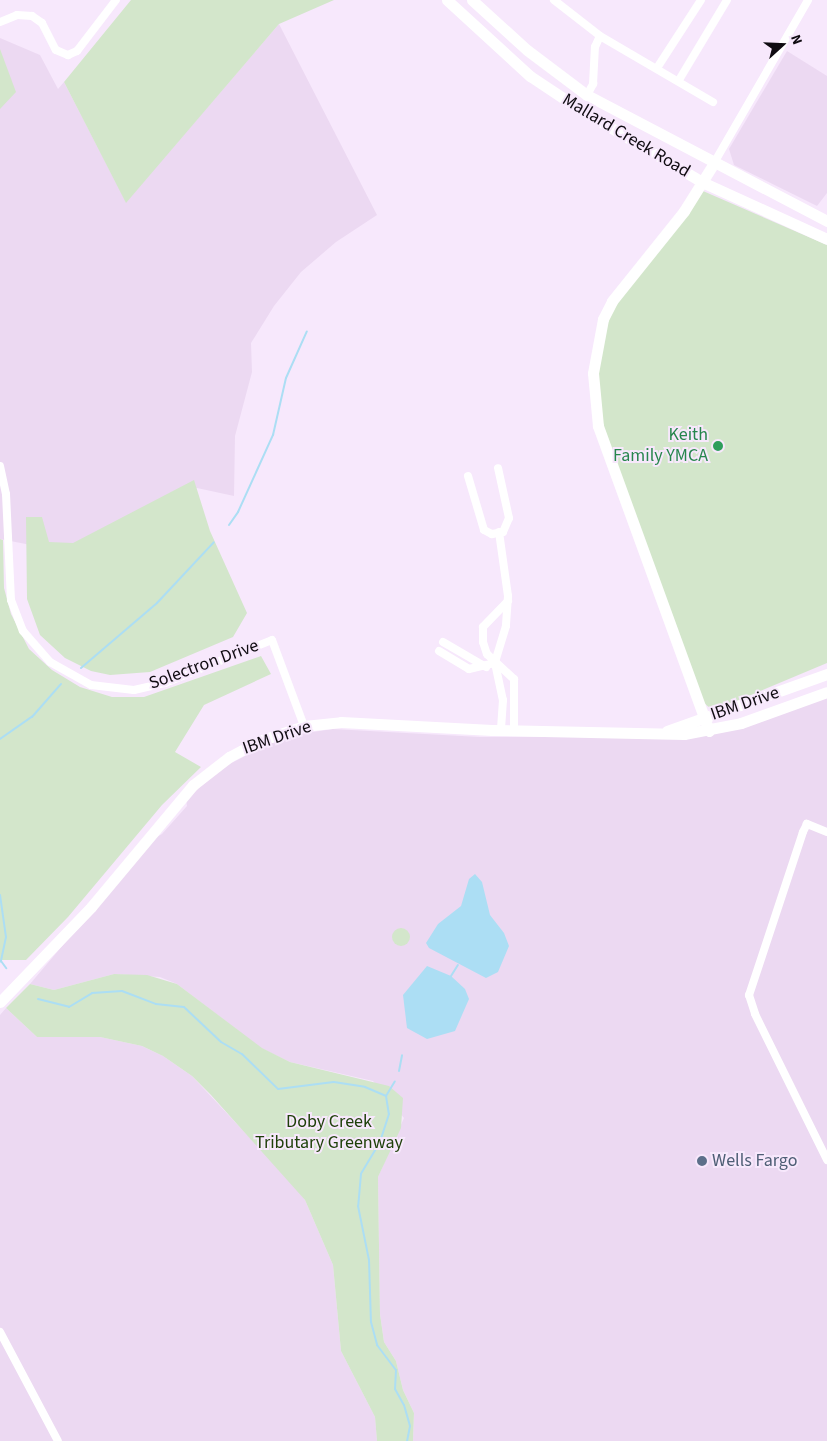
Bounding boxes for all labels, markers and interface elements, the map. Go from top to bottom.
north arrow [757,20,807,70]
text: N [785,32,807,48]
street label: Mallard Creek Road [558,89,694,183]
place label: Keith Family YMCA [613,425,708,468]
marker: Keith Family YMCA [712,440,724,452]
street label: Solectron Drive [146,635,262,695]
street label: IBM Drive [708,682,782,726]
street label: IBM Drive [240,716,314,760]
park label: Doby Creek Tributary Greenway [255,1112,403,1154]
place label: Wells Fargo [712,1150,797,1172]
marker: Wells Fargo [696,1155,708,1167]

